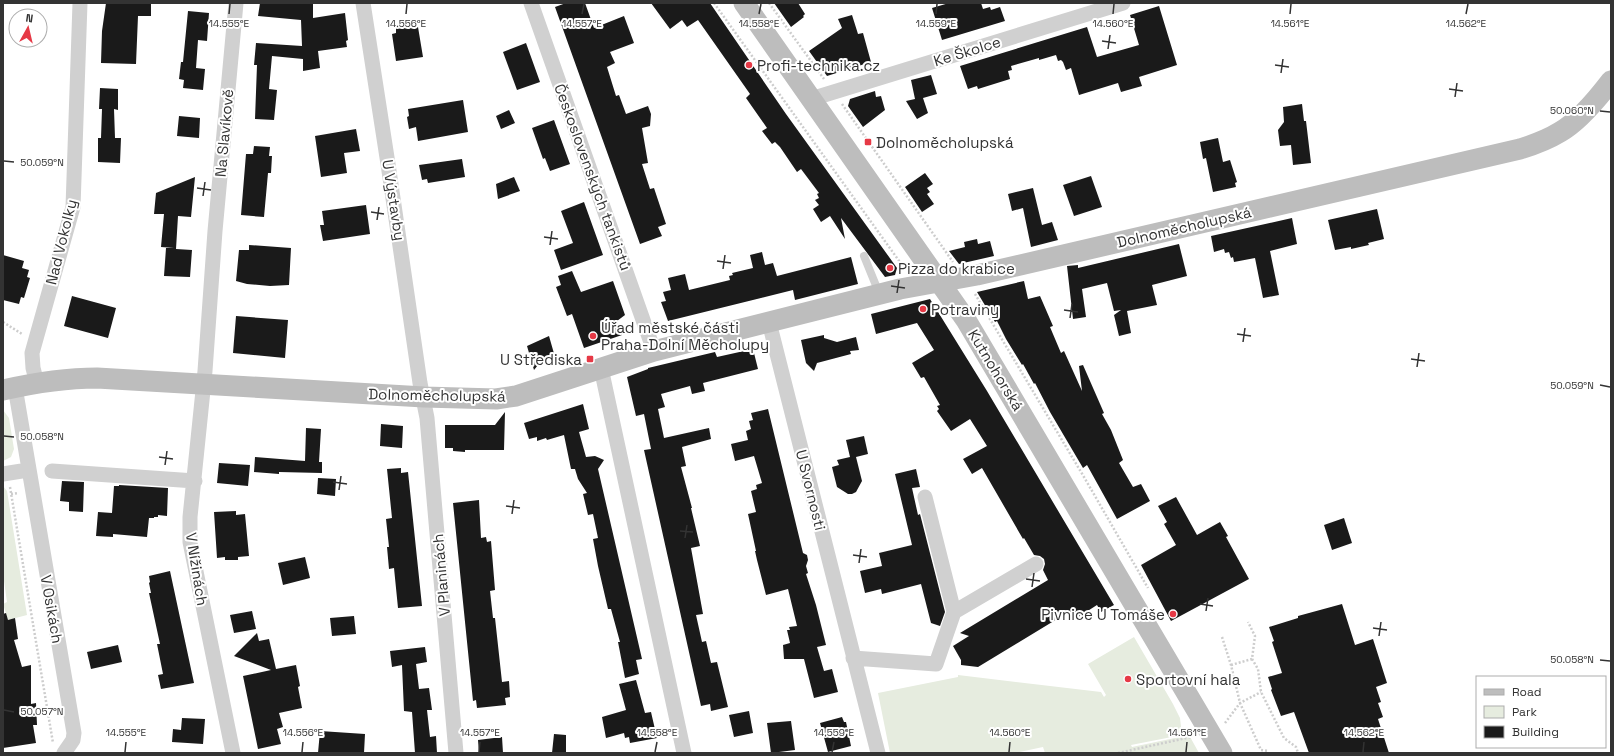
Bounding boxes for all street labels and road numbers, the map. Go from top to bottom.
street label: Ke Školce [931,32,1003,70]
street label: Československých tankistů [550,81,636,273]
street label: Na Slavíkově [211,88,237,178]
street label: U Výstavby [378,158,410,242]
street label: Nad Vokolky [41,197,81,287]
street label: Dolnoměcholupská [1115,202,1253,252]
street label: Kutnohorská [964,326,1028,415]
street label: Dolnoměcholupská [368,384,506,406]
street label: U Svornosti [792,448,830,532]
street label: V Nížinách [182,531,212,607]
street label: V Planinách [428,533,454,617]
street label: V Osikách [37,573,67,645]

